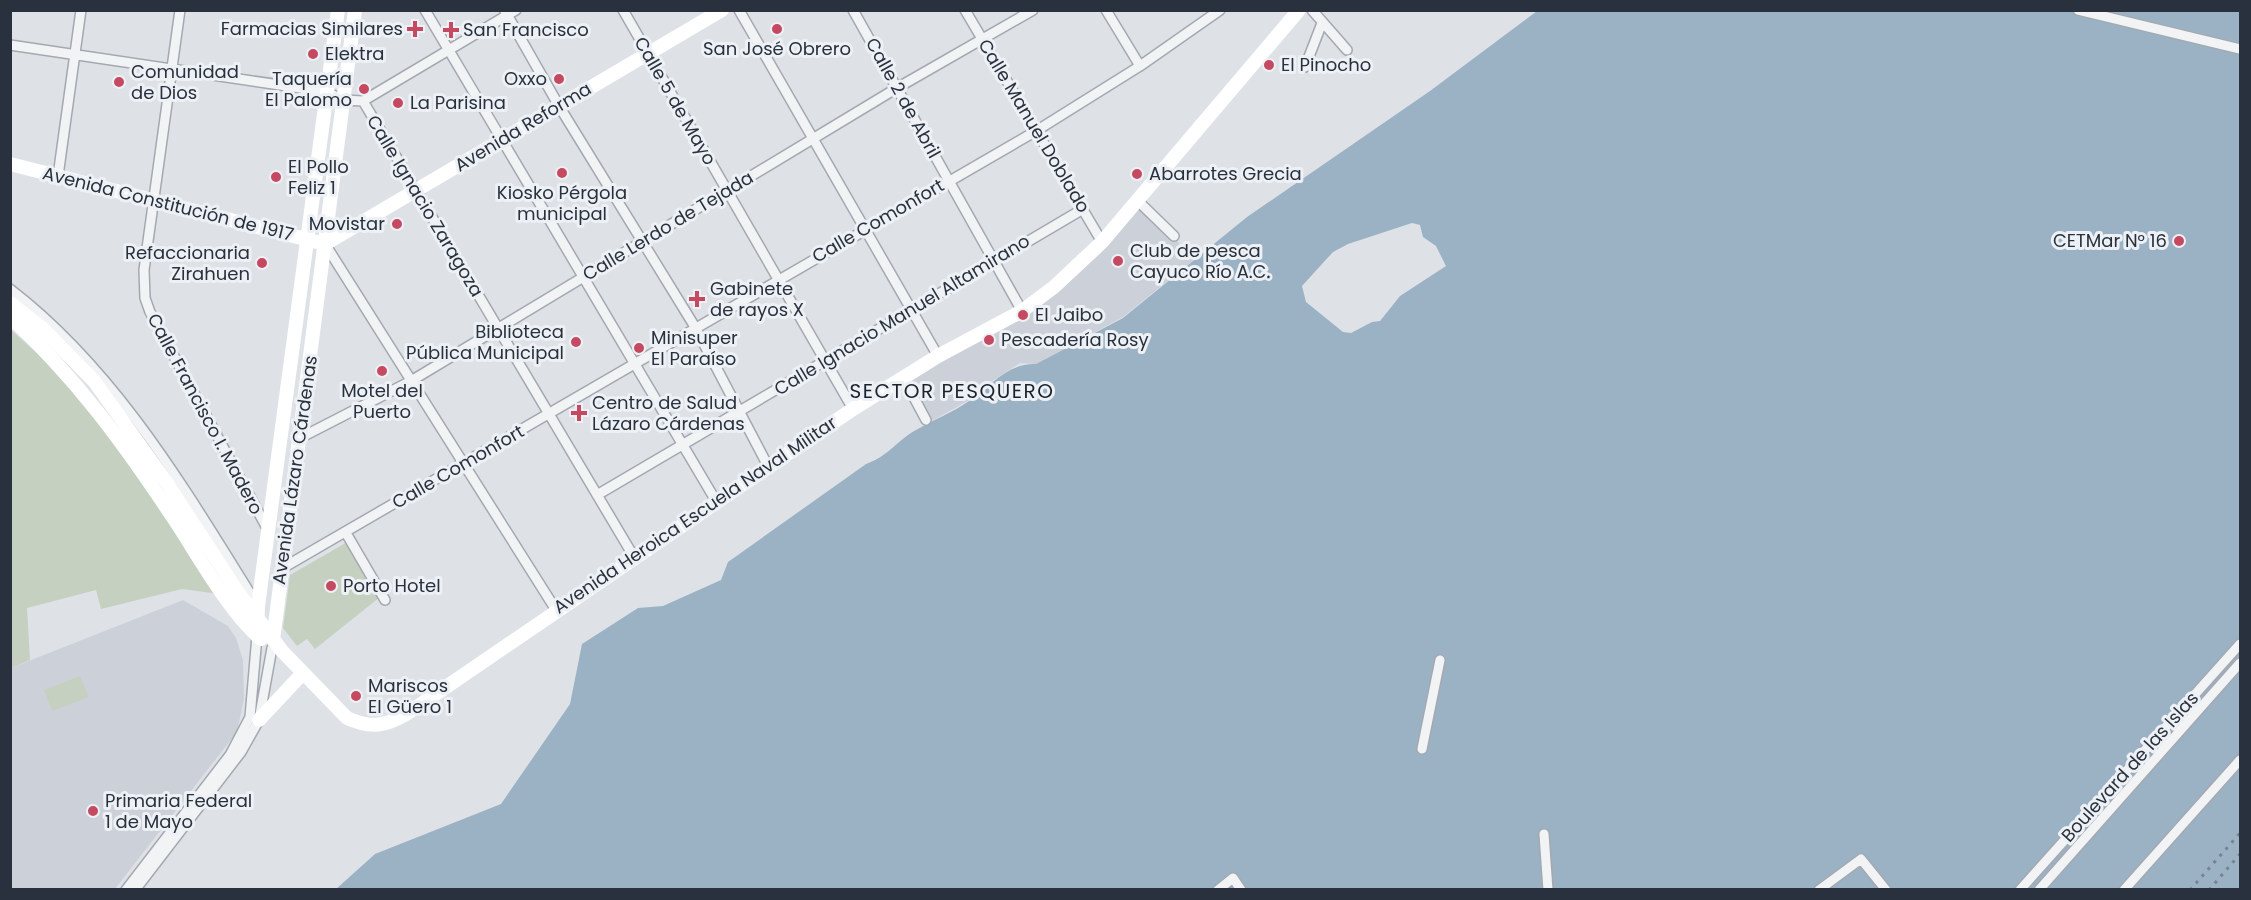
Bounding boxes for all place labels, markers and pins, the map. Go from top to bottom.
place label: Farmacias Similares [221,16,403,41]
place label: San Francisco [463,17,589,42]
marker: Farmacias Similares [408,22,422,36]
marker: San José Obrero [770,22,784,36]
marker: San Francisco [444,23,458,37]
place label: San José Obrero [703,36,851,61]
place label: Elektra [325,41,385,66]
marker: Elektra [306,47,320,61]
place label: El Pinocho [1281,52,1371,77]
marker: El Pinocho [1262,58,1276,72]
place label: Comunidad de Dios [131,59,239,105]
place label: Taquería El Palomo [265,66,352,112]
place label: Oxxo [504,66,547,91]
marker: Oxxo [552,72,566,86]
marker: Comunidad de Dios [112,75,126,89]
marker: Taquería El Palomo [357,82,371,96]
place label: La Parisina [410,90,506,115]
marker: La Parisina [391,96,405,110]
place label: El Pollo Feliz 1 [288,154,349,200]
place label: Abarrotes Grecia [1149,161,1302,186]
marker: Kiosko Pérgola municipal [555,166,569,180]
marker: Abarrotes Grecia [1130,167,1144,181]
marker: El Pollo Feliz 1 [269,170,283,184]
place label: Kiosko Pérgola municipal [497,180,627,226]
place label: Movistar [309,211,385,236]
marker: Movistar [390,217,404,231]
place label: CETMar N° 16 [2053,228,2167,253]
marker: CETMar N° 16 [2172,234,2186,248]
place label: Club de pesca Cayuco Río A.C. [1130,238,1270,284]
place label: Refaccionaria Zirahuen [125,240,250,286]
marker: Club de pesca Cayuco Río A.C. [1111,254,1125,268]
marker: Refaccionaria Zirahuen [255,256,269,270]
place label: Gabinete de rayos X [710,276,804,322]
marker: Gabinete de rayos X [688,290,706,308]
place label: El Jaibo [1035,302,1103,327]
marker: El Jaibo [1016,308,1030,322]
place label: Biblioteca Pública Municipal [406,319,564,365]
place label: Minisuper El Paraíso [651,325,738,371]
place label: Pescadería Rosy [1001,327,1149,352]
marker: Pescadería Rosy [982,333,996,347]
marker: Biblioteca Pública Municipal [569,335,583,349]
marker: Minisuper El Paraíso [632,341,646,355]
marker: Motel del Puerto [375,364,389,378]
place label: Motel del Puerto [341,378,423,424]
place label: Centro de Salud Lázaro Cárdenas [592,390,745,436]
marker: Centro de Salud Lázaro Cárdenas [570,404,588,422]
place label: Porto Hotel [343,573,441,598]
marker: Porto Hotel [324,579,338,593]
place label: Mariscos El Güero 1 [368,673,452,719]
marker: Mariscos El Güero 1 [349,689,363,703]
place label: Primaria Federal 1 de Mayo [105,788,252,834]
marker: Primaria Federal 1 de Mayo [86,804,100,818]

